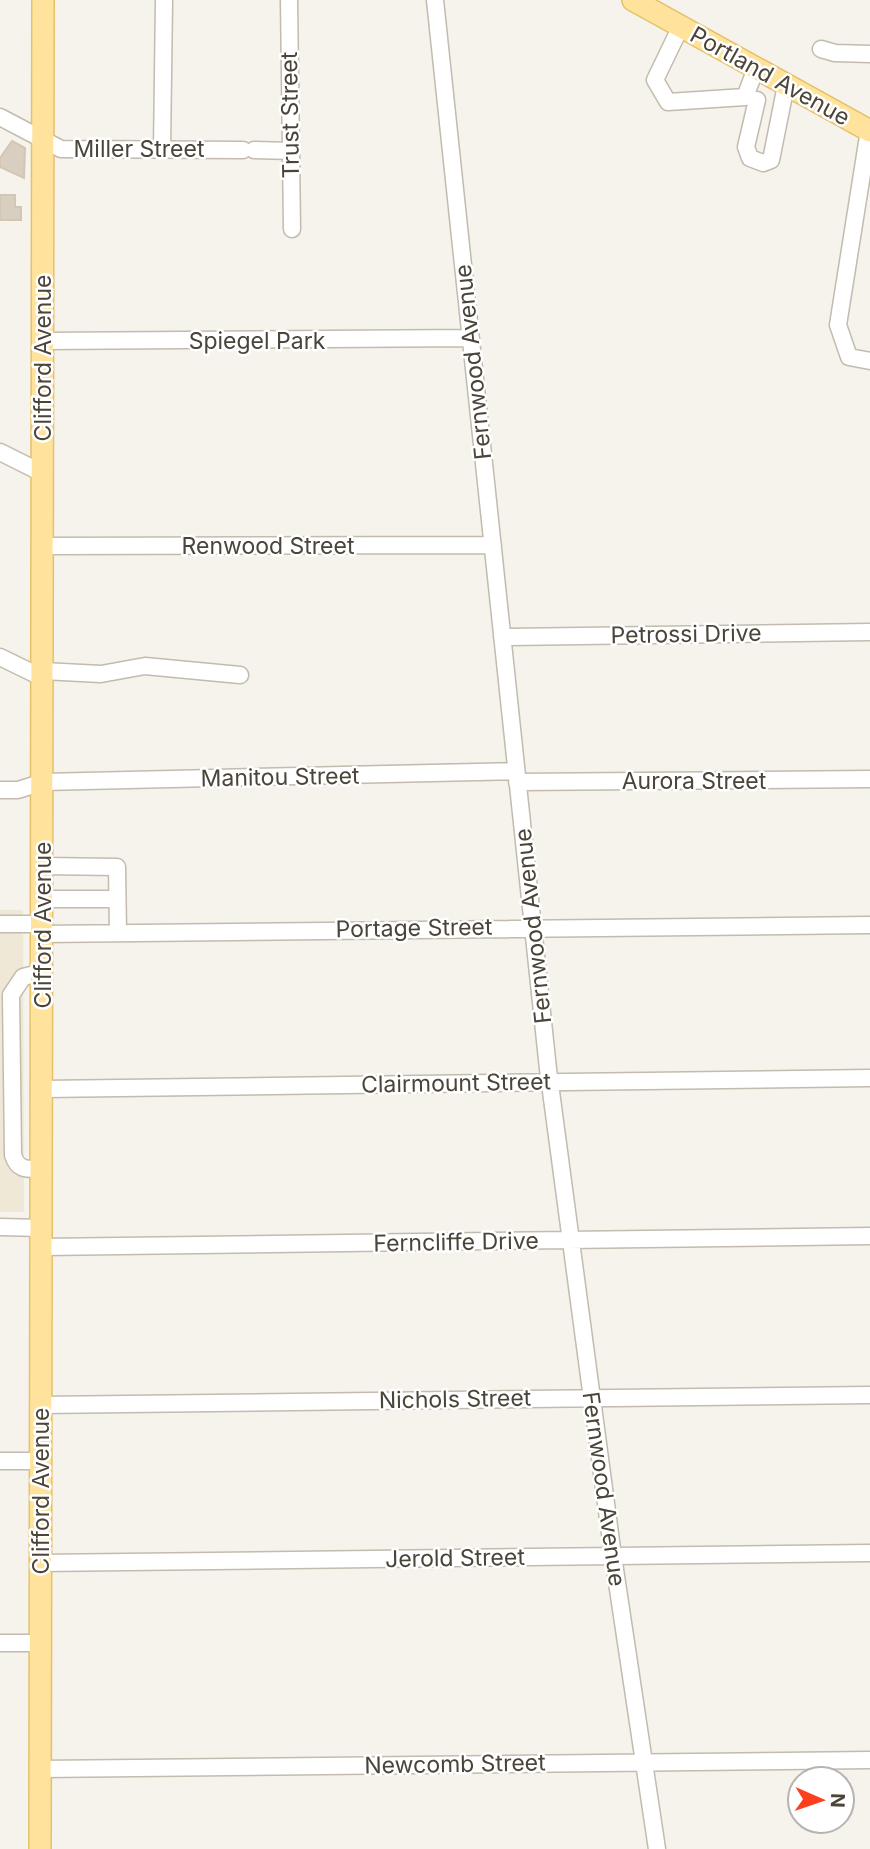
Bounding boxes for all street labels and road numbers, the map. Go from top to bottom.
street label: Portland Avenue [685,21,855,131]
street label: Trust Street [275,51,305,179]
street label: Miller Street [74,135,205,163]
street label: Fernwood Avenue [449,263,497,461]
street label: Clifford Avenue [29,275,57,441]
street label: Spiegel Park [189,327,326,355]
street label: Renwood Street [182,532,355,560]
street label: Petrossi Drive [610,619,762,649]
street label: Manitou Street [200,762,360,792]
street label: Aurora Street [622,767,767,795]
street label: Fernwood Avenue [509,827,557,1025]
street label: Clifford Avenue [29,842,57,1008]
street label: Portage Street [335,913,493,943]
street label: Clairmount Street [361,1067,552,1099]
street label: Ferncliffe Drive [373,1227,539,1257]
street label: Nichols Street [379,1384,532,1414]
street label: Fernwood Avenue [576,1390,632,1588]
street label: Clifford Avenue [27,1408,55,1574]
street label: Jerold Street [385,1543,526,1573]
street label: Newcomb Street [364,1748,546,1780]

